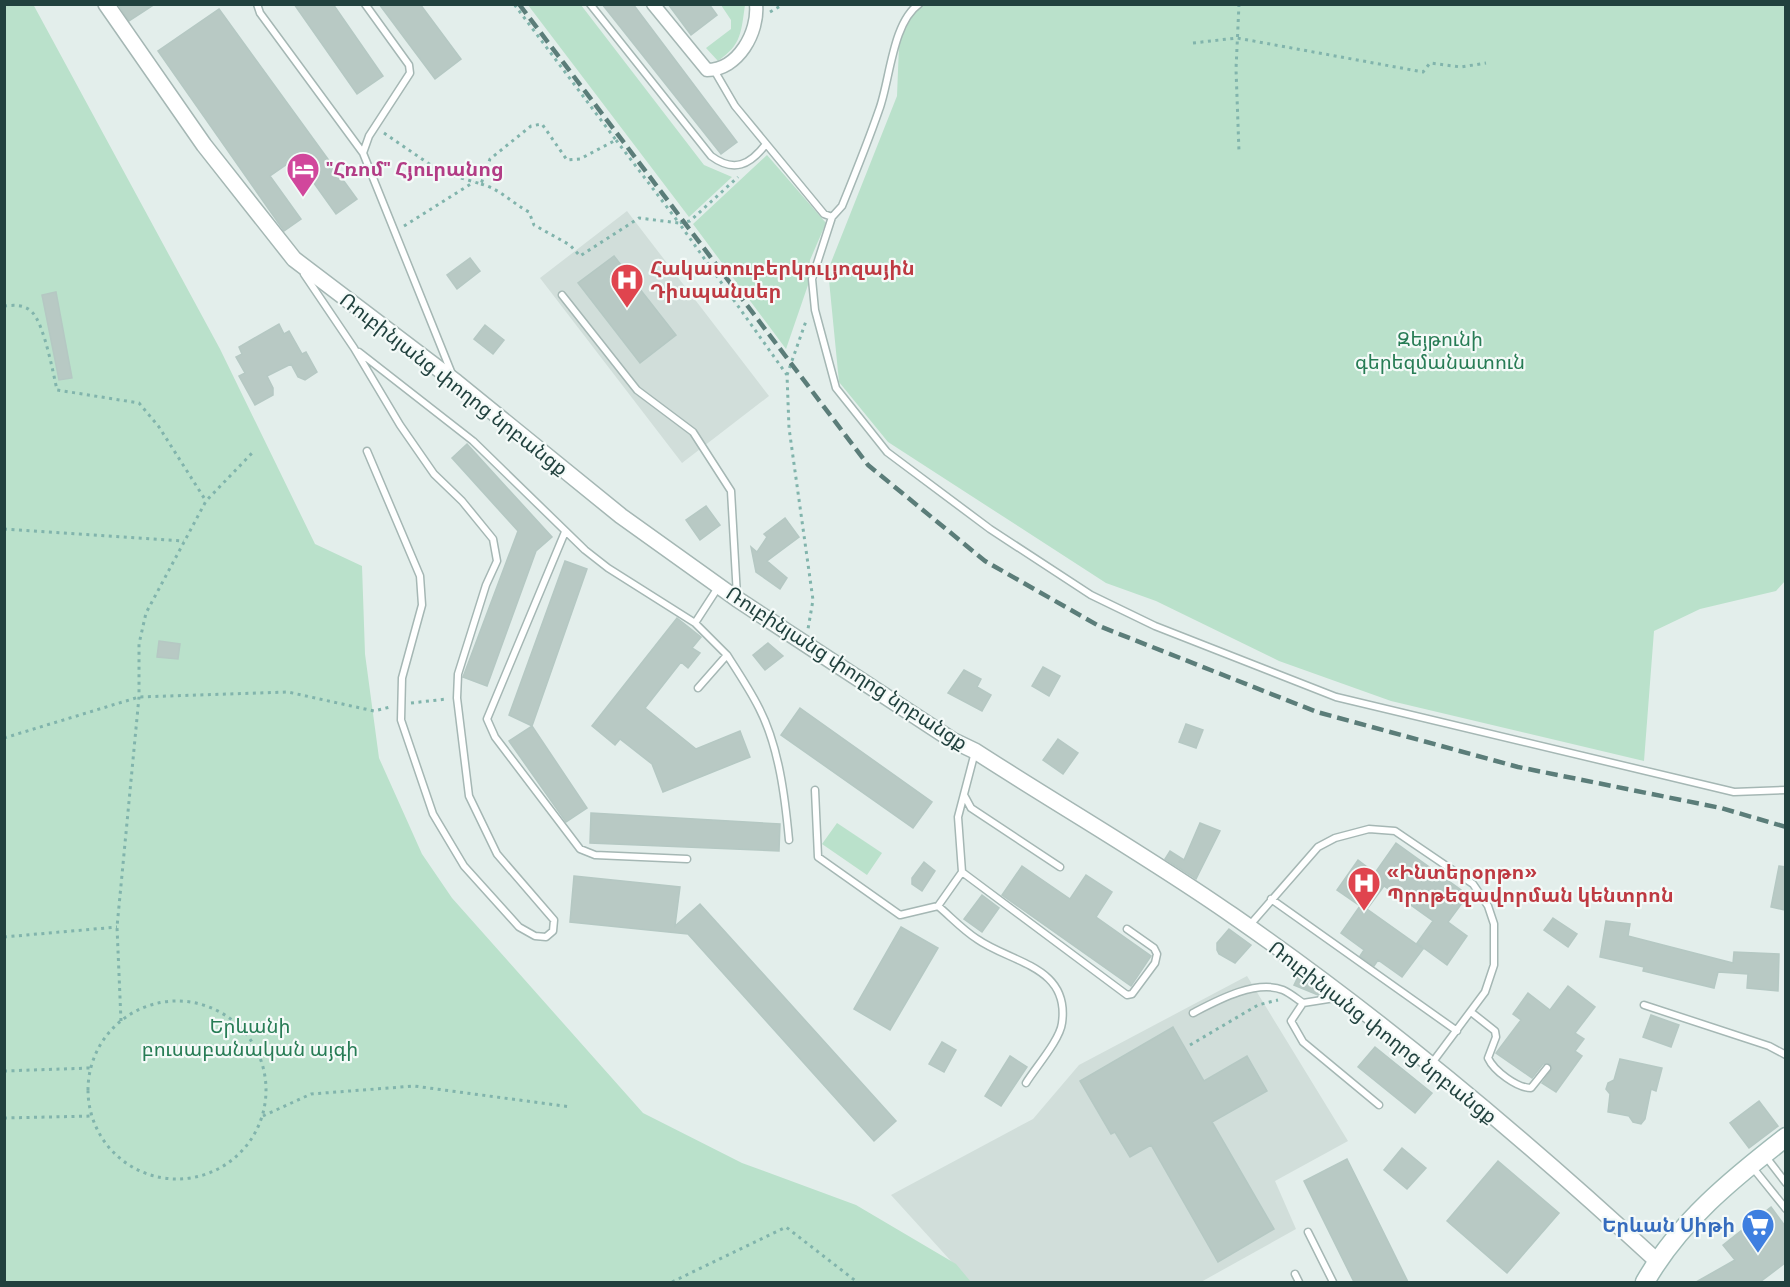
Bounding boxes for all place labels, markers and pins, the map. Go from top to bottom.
hotel icon: "Հռոմ" Հյուրանոց [285,151,321,198]
place label: "Հռոմ" Հյուրանոց [326,157,504,181]
place label: Հակատուբերկուլյոզային Դիսպանսեր [650,256,915,303]
hospital icon: Հակատուբերկուլյոզային Դիսպանսեր [609,262,645,309]
place label: «Ինտերօրթո» Պրոթեզավորման կենտրոն [1387,860,1674,907]
hospital icon: «Ինտերօրթո» Պրոթեզավորման կենտրոն [1346,865,1382,912]
supermarket icon: Երևան Սիթի [1740,1207,1776,1254]
place label: Երևան Սիթի [1602,1213,1735,1237]

